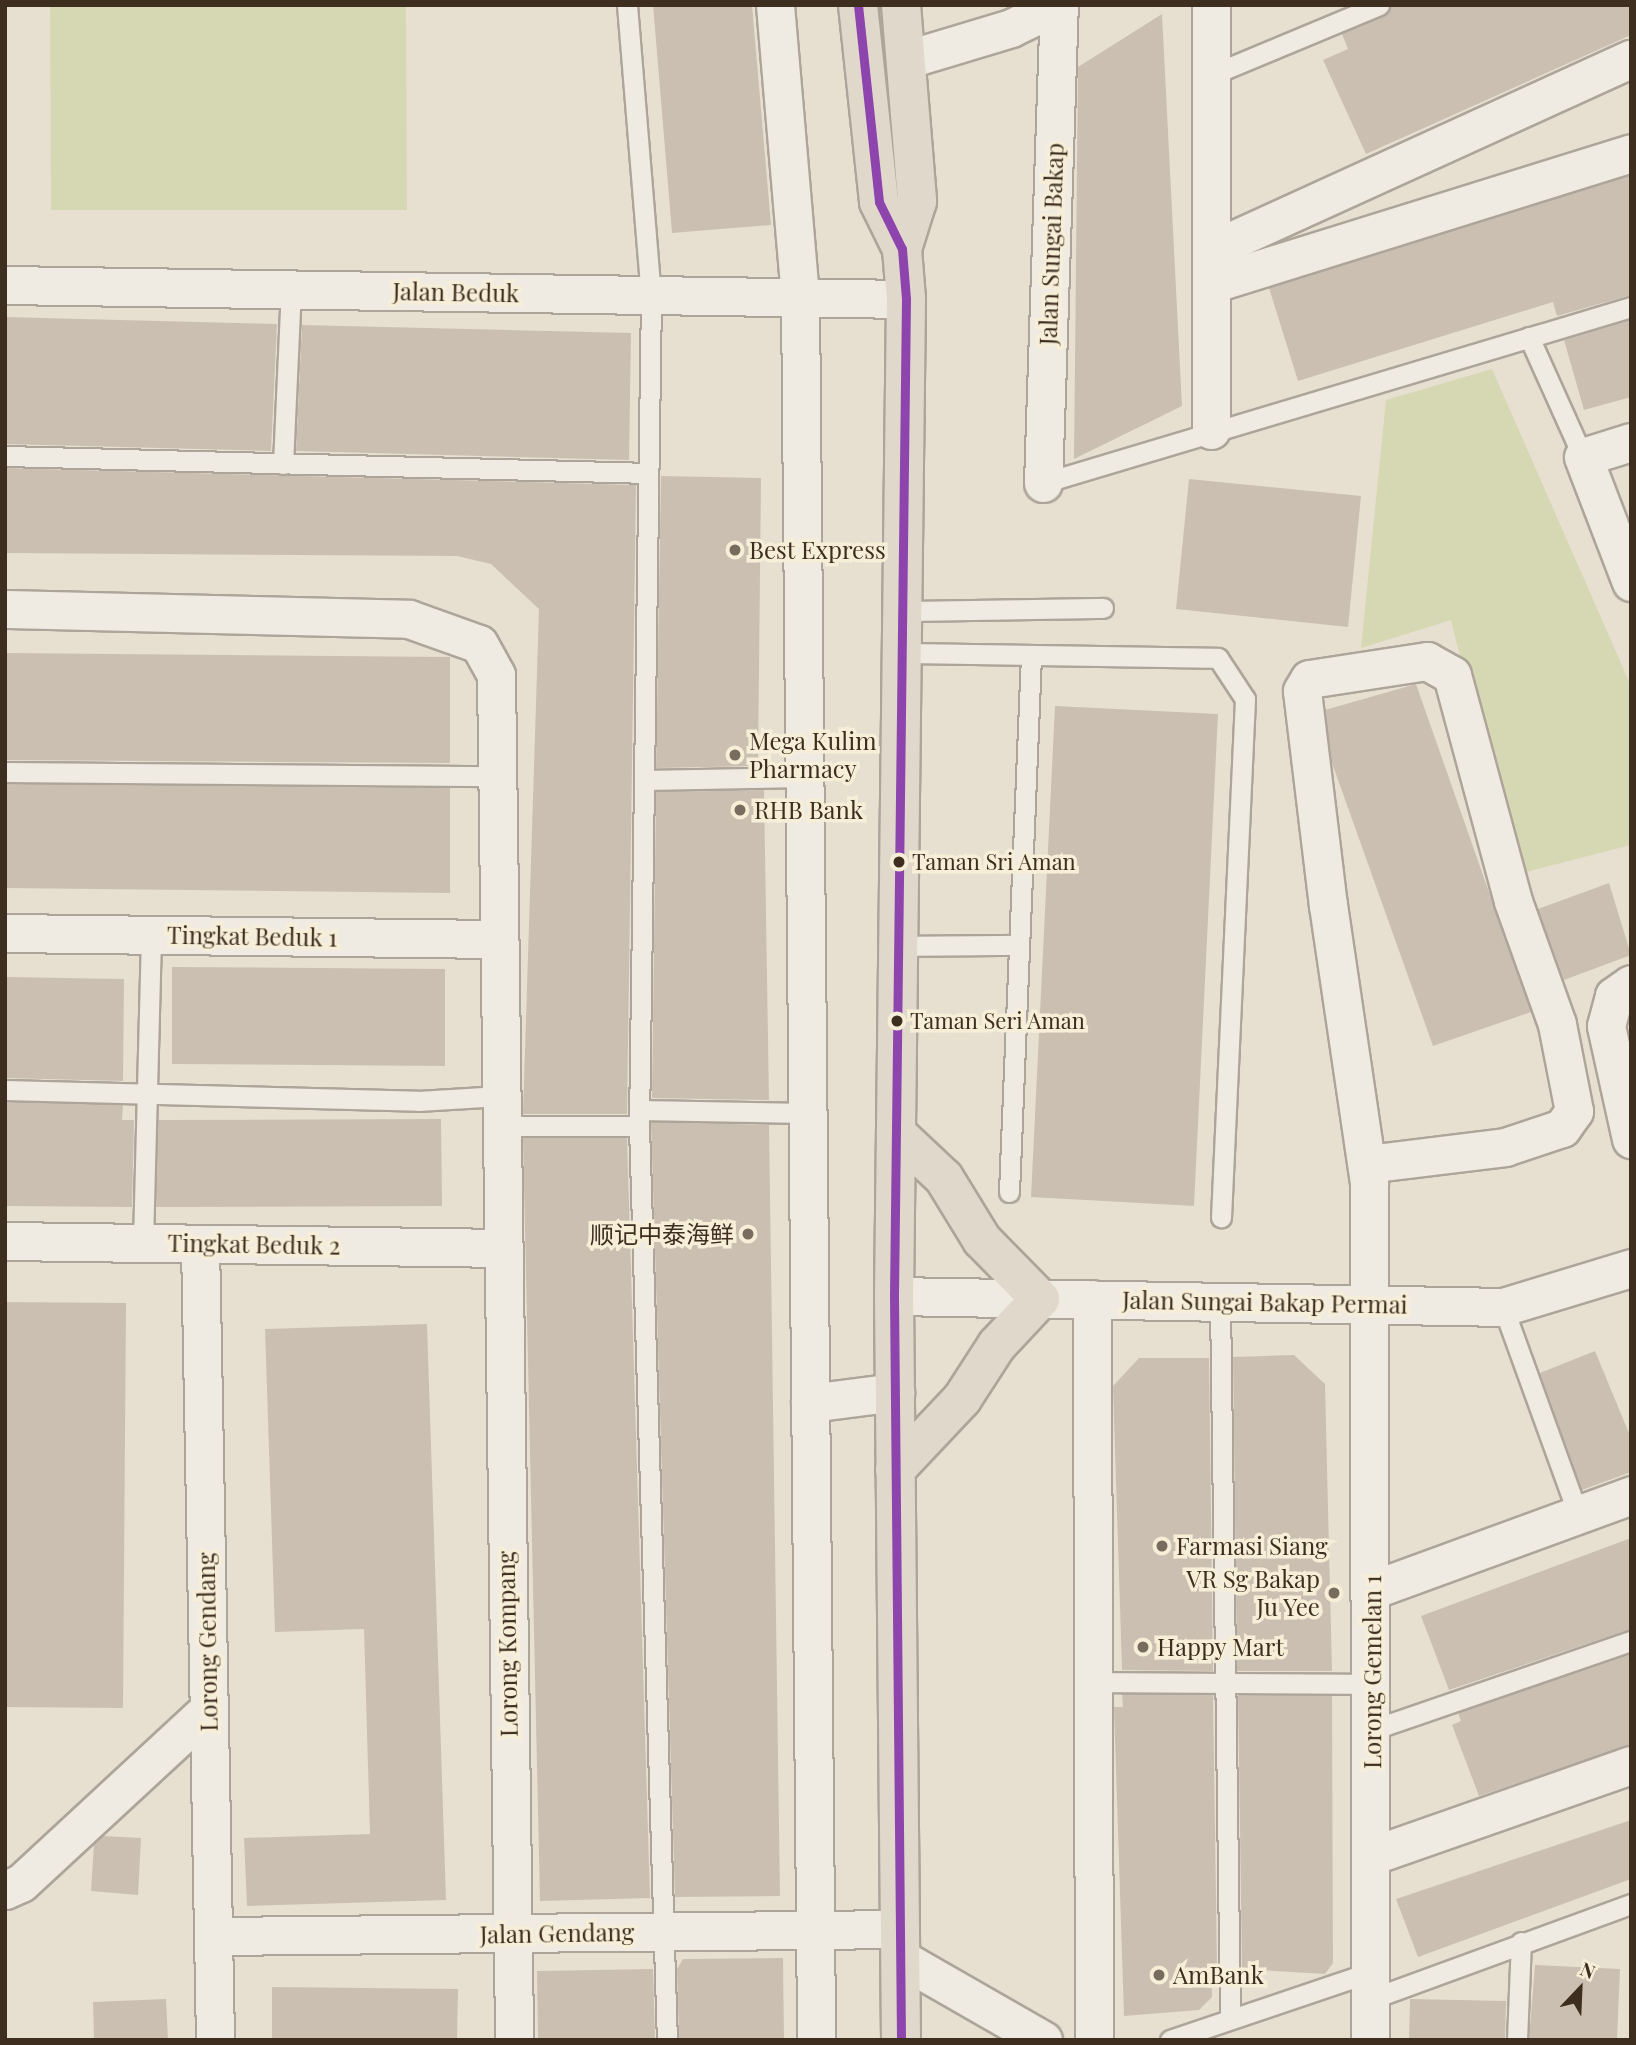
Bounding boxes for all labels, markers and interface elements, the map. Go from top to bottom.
street label: Jalan Sungai Bakap [1033,142,1069,346]
street label: Jalan Beduk [392,276,520,308]
place label: Best Express [749,536,886,564]
marker: Best Express [727,542,743,558]
place label: Mega Kulim Pharmacy [749,727,877,783]
marker: Mega Kulim Pharmacy [727,747,743,763]
place label: RHB Bank [754,796,863,824]
marker: RHB Bank [732,802,748,818]
place label: Taman Sri Aman [912,849,1076,875]
marker: Taman Sri Aman [892,855,906,869]
street label: Tingkat Beduk 1 [166,920,338,952]
place label: Taman Seri Aman [910,1008,1086,1034]
marker: Taman Seri Aman [890,1014,904,1028]
place label: 顺记中泰海鲜 [590,1220,734,1248]
marker: 顺记中泰海鲜 [740,1226,756,1242]
street label: Tingkat Beduk 2 [167,1228,341,1260]
street label: Jalan Sungai Bakap Permai [1122,1285,1408,1319]
place label: Farmasi Siang [1176,1532,1328,1560]
marker: Farmasi Siang [1154,1538,1170,1554]
street label: Lorong Kompang [491,1551,523,1737]
street label: Lorong Gendang [191,1552,223,1732]
place label: VR Sg Bakap Ju Yee [1186,1565,1320,1621]
street label: Lorong Gemelan 1 [1358,1575,1386,1769]
marker: VR Sg Bakap Ju Yee [1326,1585,1342,1601]
place label: Happy Mart [1157,1633,1285,1661]
marker: Happy Mart [1135,1639,1151,1655]
street label: Jalan Gendang [480,1917,634,1949]
north arrow [1545,1954,1615,2024]
text: N [1577,1955,1600,1984]
place label: AmBank [1173,1961,1264,1989]
marker: AmBank [1151,1967,1167,1983]

